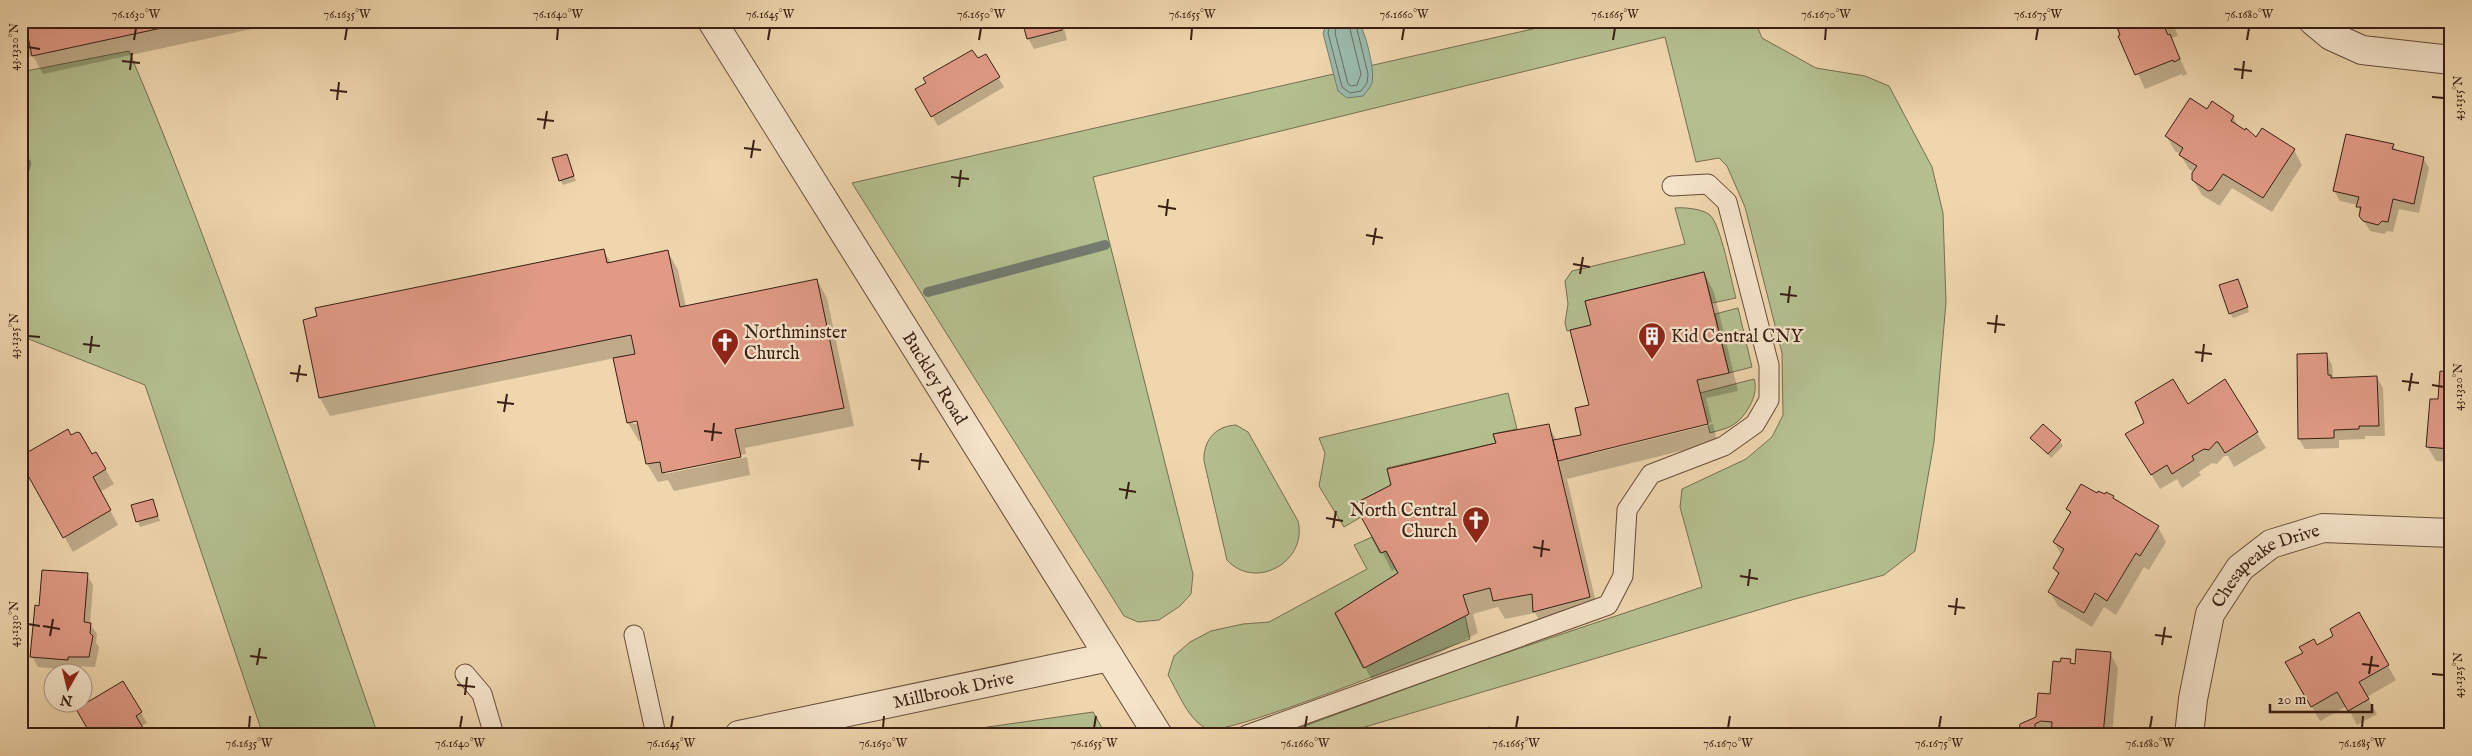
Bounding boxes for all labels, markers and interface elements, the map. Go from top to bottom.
text: 76.1630°W [112,7,161,22]
text: 76.1635°W [324,7,371,22]
text: 76.1640°W [533,7,583,22]
text: 76.1645°W [746,7,795,22]
text: 76.1650°W [957,7,1006,22]
text: 76.1655°W [1169,7,1216,22]
text: 76.1660°W [1380,7,1429,22]
text: 76.1665°W [1591,7,1639,22]
text: 76.1670°W [1801,7,1851,22]
text: 76.1675°W [2014,7,2063,22]
text: 76.1680°W [2225,7,2274,22]
text: 43.1320°N [7,23,22,71]
text: 43.1315°N [2451,75,2466,120]
text: 43.1325°N [7,312,22,359]
building icon: Kid Central CNY [1637,321,1667,360]
place label: Northminster Church [744,322,847,366]
place label: Kid Central CNY [1671,326,1804,349]
church icon: Northminster Church [710,327,740,366]
street label: Buckley Road [896,328,972,430]
text: 43.1320°N [2451,363,2466,411]
place label: North Central Church [1350,500,1457,544]
church icon: North Central Church [1461,505,1491,544]
street label: Chesapeake Drive [2207,520,2323,613]
text: 43.1330°N [7,600,22,647]
text: 43.1325°N [2451,651,2466,698]
north arrow [42,664,92,714]
street label: Millbrook Drive [891,667,1016,715]
scale bar [2270,681,2372,713]
text: N [59,690,75,710]
text: 20 m [2277,690,2307,709]
text: 76.1635°W [226,736,273,751]
text: 76.1640°W [435,736,485,751]
text: 76.1645°W [647,736,696,751]
text: 76.1650°W [859,736,908,751]
text: 76.1655°W [1071,736,1118,751]
text: 76.1660°W [1281,736,1330,751]
text: 76.1665°W [1492,736,1540,751]
text: 76.1670°W [1703,736,1753,751]
text: 76.1675°W [1915,736,1964,751]
text: 76.1680°W [2126,736,2175,751]
text: 76.1685°W [2338,736,2386,751]

